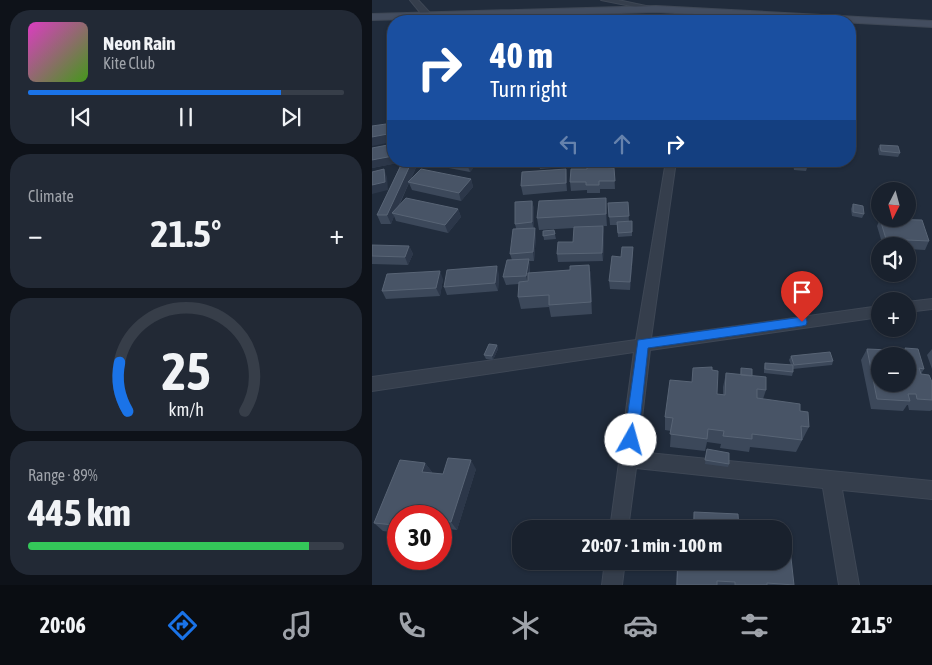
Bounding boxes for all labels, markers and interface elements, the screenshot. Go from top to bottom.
text: Neon Rain [103,32,175,54]
icon: right [407,35,472,100]
text: 40 m [490,35,553,75]
text: Kite Club [103,54,155,72]
text: Turn right [490,76,567,102]
icon: previous [67,103,95,131]
icon: pause [172,103,200,131]
icon: next [277,103,305,131]
icon: left [555,130,583,158]
icon: ahead [608,130,636,158]
icon: right [661,130,689,158]
north arrow [871,182,916,228]
map controls [871,182,916,392]
text: Climate [28,187,74,205]
text: 21.5° [151,212,221,255]
text: − [28,218,43,250]
text: + [329,218,344,250]
button: sound [871,237,916,282]
pin [781,271,823,322]
icon: arrive [788,278,816,306]
button: + [871,292,916,337]
text: 25 [162,341,210,401]
button: − [871,347,916,392]
text: km/h [168,399,204,420]
position arrow [604,413,656,465]
text: Range · 89% [28,466,98,484]
text: 445 km [28,491,131,534]
speed limit sign: 30 [387,505,452,570]
text: 20:07 · 1 min · 100 m [582,534,722,556]
icon: directions [165,608,200,643]
icon: music [280,608,315,643]
icon: phone [394,608,429,643]
icon: climate [508,608,543,643]
icon: car [623,608,658,643]
icon: filters [737,608,772,643]
text: 20:06 [40,612,86,638]
text: 21.5° [851,612,892,638]

